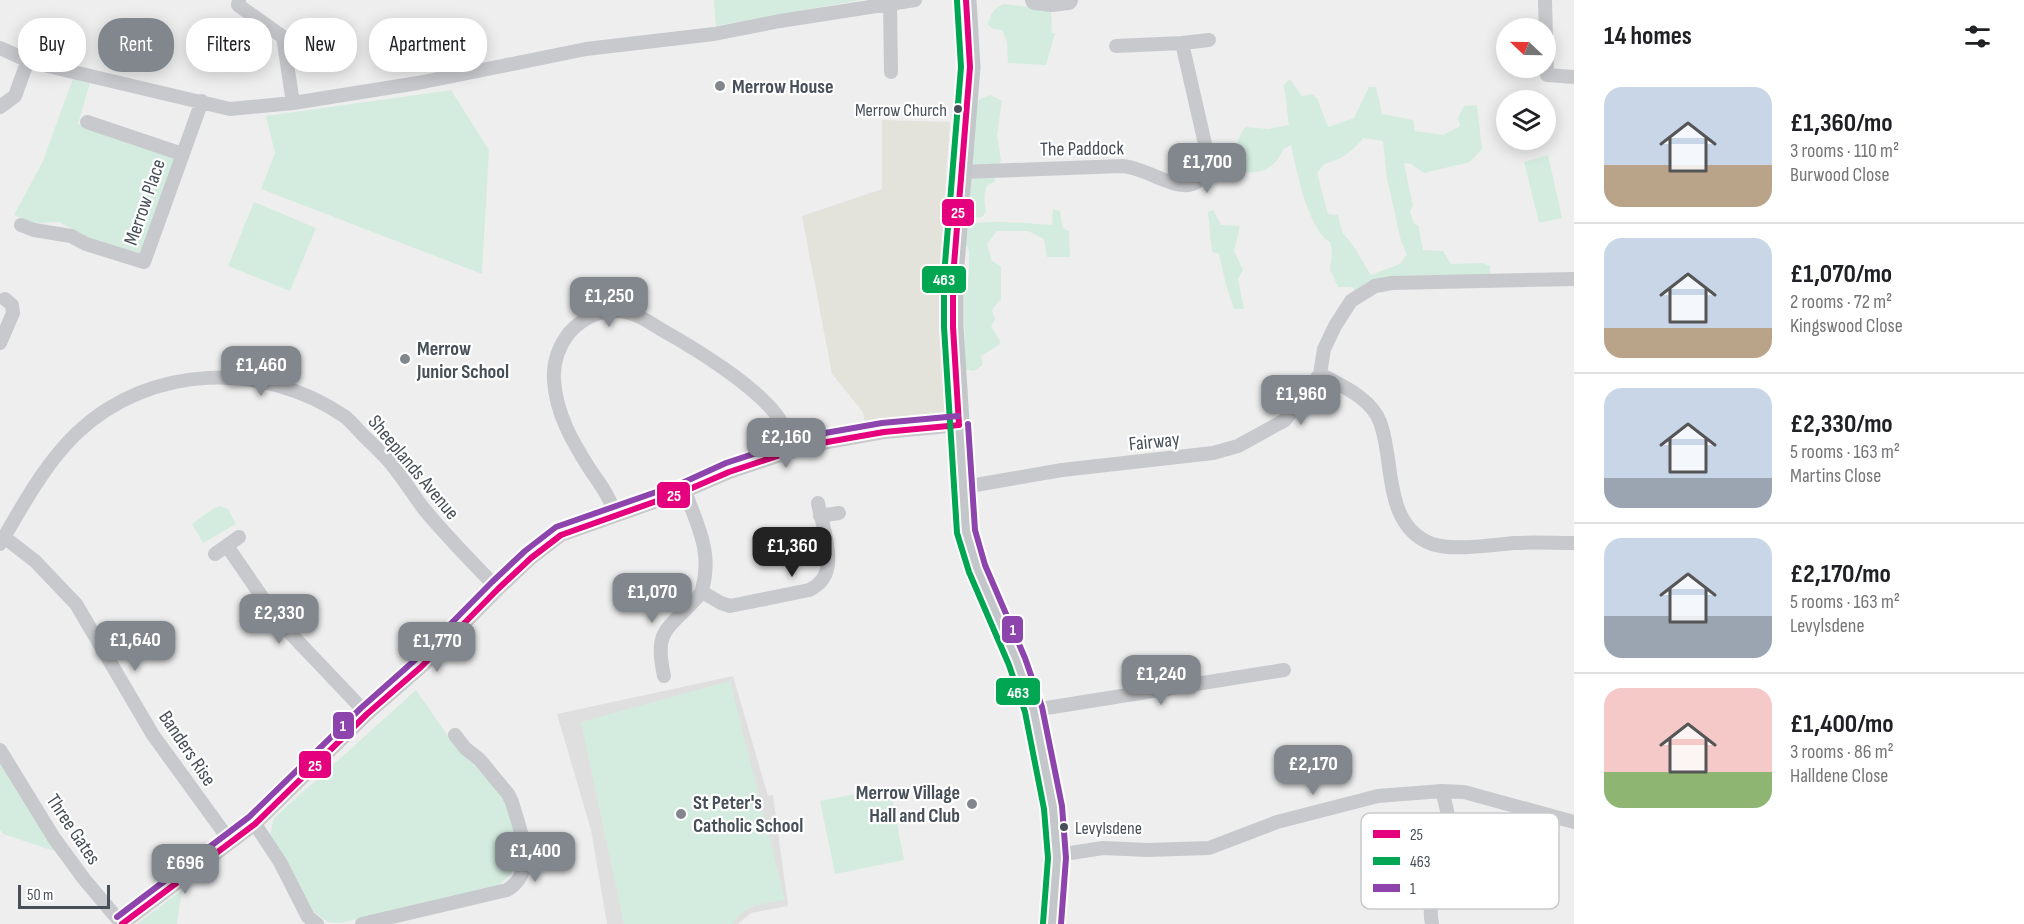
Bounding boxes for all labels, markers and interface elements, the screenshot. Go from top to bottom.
chip: Buy [18,18,86,72]
chip: Rent [98,18,174,72]
chip: Filters [186,18,272,72]
chip: New [284,18,357,72]
chip: Apartment [369,18,487,72]
north arrow [1496,18,1556,78]
map controls [1496,18,1556,150]
icon: filters [1961,20,1994,53]
text: 14 homes [1604,21,1692,52]
place label: Merrow House [732,75,834,99]
marker: Merrow House [713,79,727,93]
button: layers [1496,90,1556,150]
place label: Merrow Church [855,100,947,121]
marker: Merrow Church [952,103,964,115]
text: £1,360/mo [1790,108,1893,139]
icon: home [1652,111,1724,183]
street label: The Paddock [1040,136,1125,162]
text: 3 rooms · 110 m² [1790,139,1899,163]
pin: £1,700 [1158,143,1256,194]
text: £1,700 [1182,150,1232,174]
street label: Merrow Place [119,156,171,249]
text: Burwood Close [1790,163,1890,187]
line badge: 25 [941,198,975,227]
text: 25 [951,204,965,223]
text: £1,070/mo [1790,259,1892,290]
icon: home [1652,262,1724,334]
line badge: 463 [921,265,967,294]
text: 463 [933,271,955,290]
pin: £1,250 [560,277,658,328]
text: £1,250 [584,284,634,308]
text: 2 rooms · 72 m² [1790,290,1892,314]
text: Kingswood Close [1790,314,1903,338]
place label: Merrow Junior School [416,337,509,384]
pin: £1,460 [212,346,310,397]
marker: Merrow Junior School [398,352,412,366]
text: £1,460 [235,353,287,377]
pin: £1,960 [1252,375,1350,426]
text: £1,960 [1275,382,1327,406]
text: £2,330/mo [1790,409,1893,440]
street label: Sheeplands Avenue [363,410,464,525]
icon: home [1652,412,1724,484]
pin: £2,160 [737,418,835,469]
text: £2,160 [761,425,811,449]
street label: Fairway [1128,427,1181,457]
text: 5 rooms · 163 m² [1790,440,1900,464]
text: Martins Close [1790,464,1881,488]
line badge: 25 [656,481,691,509]
text: 25 [667,487,681,506]
pin: £1,360 [743,527,841,578]
text: £1,360 [767,534,817,558]
text: £2,170/mo [1790,559,1891,590]
icon: home [1652,562,1724,634]
pin: £1,070 [603,573,701,624]
text: £1,070 [627,580,677,604]
text: 5 rooms · 163 m² [1790,590,1900,614]
pin: £2,330 [230,594,328,645]
text: £2,330 [253,601,305,625]
text: Levylsdene [1790,614,1864,638]
line badge: 1 [1001,615,1024,644]
pin: £1,640 [86,621,184,672]
text: 1 [1010,621,1017,640]
pin: £1,770 [388,622,486,673]
text: £1,640 [109,628,161,652]
text: £1,770 [412,629,462,653]
pin: £1,240 [1112,655,1210,706]
text: £1,240 [1136,662,1186,686]
line badge: 463 [995,677,1041,706]
text: 463 [1007,684,1029,703]
street label: Banders Rise [153,706,221,791]
text: £1,400/mo [1790,709,1894,740]
line badge: 1 [332,711,355,740]
icon: home [1652,712,1724,784]
text: 1 [340,717,347,736]
text: 3 rooms · 86 m² [1790,740,1894,764]
pin: £2,170 [1264,745,1362,796]
line badge: 25 [298,750,332,779]
text: £2,170 [1288,752,1338,776]
text: 25 [308,757,322,776]
text: Halldene Close [1790,764,1888,788]
place label: Merrow Village Hall and Club [856,781,960,828]
street label: Three Gates [41,790,105,869]
place label: St Peter's Catholic School [693,791,803,838]
marker: Merrow Village Hall and Club [965,797,979,811]
marker: St Peter's Catholic School [674,807,688,821]
legend [1361,813,1559,909]
place label: Levylsdene [1075,818,1142,839]
marker: Levylsdene [1058,821,1070,833]
text: 25 [1410,826,1423,845]
pin: £1,400 [486,832,584,883]
text: £1,400 [509,839,561,863]
pin: £696 [149,844,221,895]
text: £696 [166,851,204,875]
text: 463 [1410,853,1430,872]
text: 1 [1410,880,1416,899]
scale bar [18,882,110,910]
text: 50 m [27,886,53,905]

